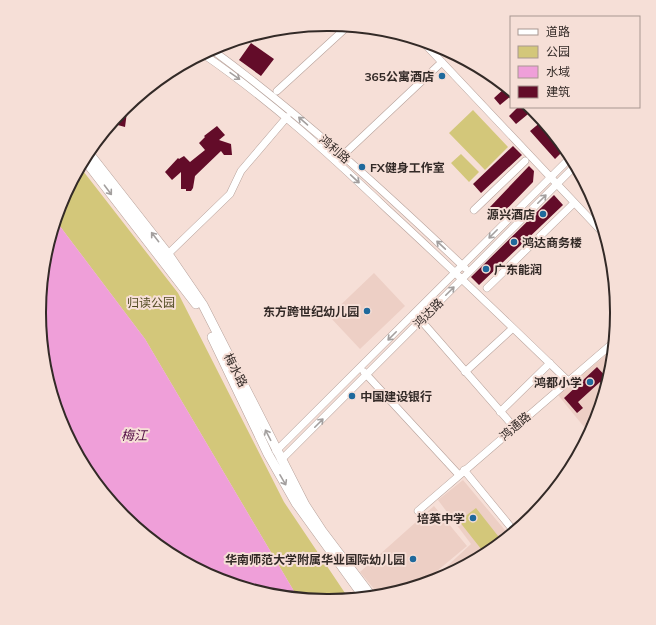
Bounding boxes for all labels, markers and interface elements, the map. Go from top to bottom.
legend [510,16,640,108]
text: 道路 [546,24,570,39]
text: 公园 [546,44,570,59]
text: 水域 [546,64,570,79]
place label: 365公寓酒店 [364,69,434,84]
marker: 365公寓酒店 [437,71,447,81]
one-way arrow [230,72,241,80]
text: 建筑 [546,84,570,99]
one-way arrow [297,116,308,125]
street label: 鸿利路 [316,132,354,166]
place label: FX健身工作室 [370,160,445,175]
marker: FX健身工作室 [357,162,367,172]
one-way arrow [350,174,360,183]
one-way arrow [104,185,112,196]
one-way arrow [537,194,547,204]
place label: 源兴酒店 [487,207,535,222]
marker: 源兴酒店 [538,209,548,219]
one-way arrow [489,229,498,239]
one-way arrow [151,232,159,243]
place label: 鸿达商务楼 [522,235,582,250]
marker: 鸿达商务楼 [509,237,519,247]
one-way arrow [436,241,446,250]
place label: 广东能润 [494,262,542,277]
marker: 广东能润 [481,264,491,274]
one-way arrow [445,286,455,296]
park label: 归读公园 [127,295,175,310]
street label: 鸿达路 [410,295,446,331]
place label: 东方跨世纪幼儿园 [263,304,359,319]
marker: 东方跨世纪幼儿园 [362,306,372,316]
one-way arrow [387,331,397,341]
street label: 梅水路 [221,351,251,389]
place label: 鸿都小学 [534,375,582,390]
marker: 鸿都小学 [585,377,595,387]
place label: 中国建设银行 [360,389,432,404]
marker: 中国建设银行 [347,391,357,401]
street label: 鸿通路 [496,409,534,443]
one-way arrow [314,418,324,427]
water label: 梅江 [121,427,149,443]
one-way arrow [264,429,271,441]
one-way arrow [279,474,287,486]
place label: 培英中学 [417,511,465,526]
marker: 培英中学 [468,513,478,523]
place label: 华南师范大学附属华业国际幼儿园 [225,552,405,567]
marker: 华南师范大学附属华业国际幼儿园 [408,554,418,564]

